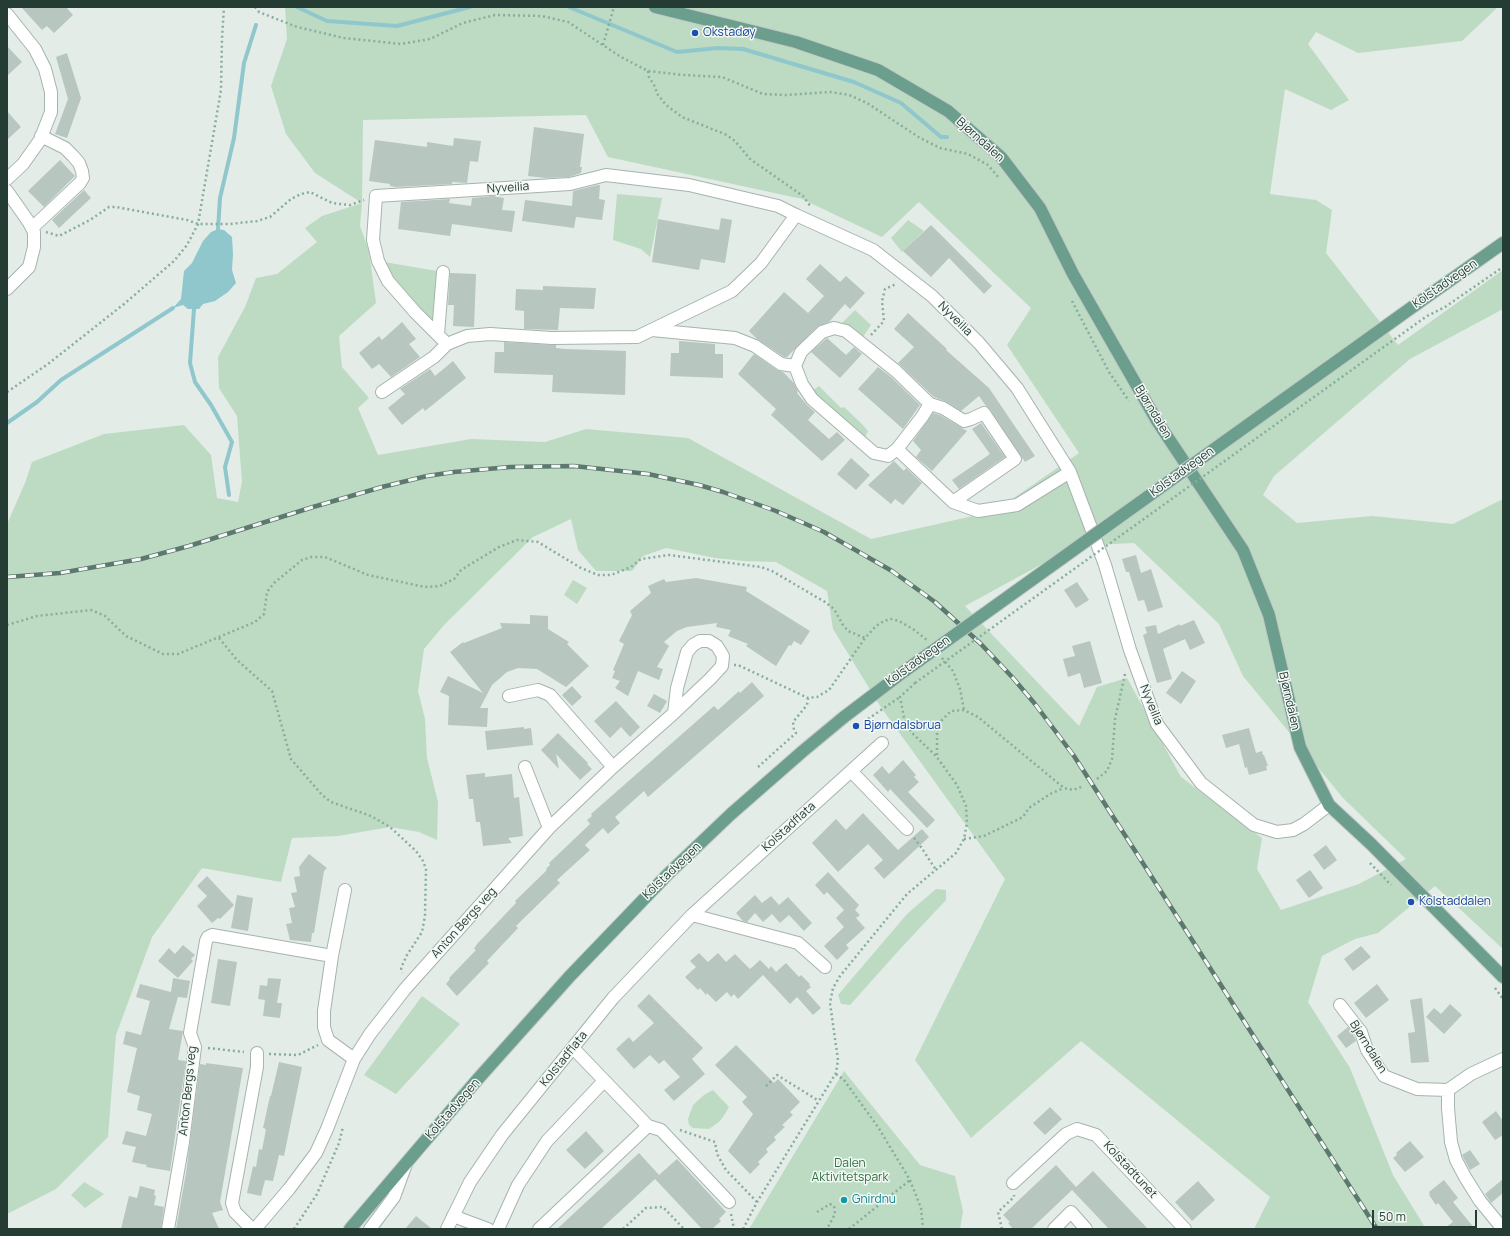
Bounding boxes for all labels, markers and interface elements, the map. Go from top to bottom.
place label: Okstadøy [703,26,756,40]
marker: Okstadøy [690,28,700,38]
street label: Bjørndalen [953,115,1007,165]
street label: Nyveilia [486,179,530,197]
street label: Kolstadvegen [1410,256,1480,312]
street label: Nyveilia [935,299,975,339]
street label: Bjørndalen [1132,383,1174,441]
street label: Kolstadvegen [1147,444,1217,500]
street label: Kolstadvegen [883,633,953,689]
street label: Bjørndalen [1275,670,1303,732]
street label: Nyveilia [1136,683,1166,727]
place label: Bjørndalsbrua [864,719,941,733]
marker: Bjørndalsbrua [851,721,861,731]
street label: Kolstadflata [759,799,819,855]
street label: Kolstadvegen [640,840,704,902]
street label: Anton Bergs veg [428,885,500,961]
place label: Kolstaddalen [1419,895,1491,909]
marker: Kolstaddalen [1406,897,1416,907]
street label: Bjørndalen [1346,1018,1390,1076]
street label: Kolstadflata [537,1028,591,1090]
street label: Anton Bergs veg [176,1045,200,1137]
street label: Kolstadvegen [423,1076,483,1142]
street label: Kolstadtunet [1100,1139,1160,1201]
park label: Dalen Aktivitetspark [812,1157,888,1185]
place label: Gnirdnu [852,1193,896,1207]
marker: Gnirdnu [839,1195,849,1205]
scale bar [1374,1202,1479,1228]
text: 50 m [1379,1208,1406,1225]

